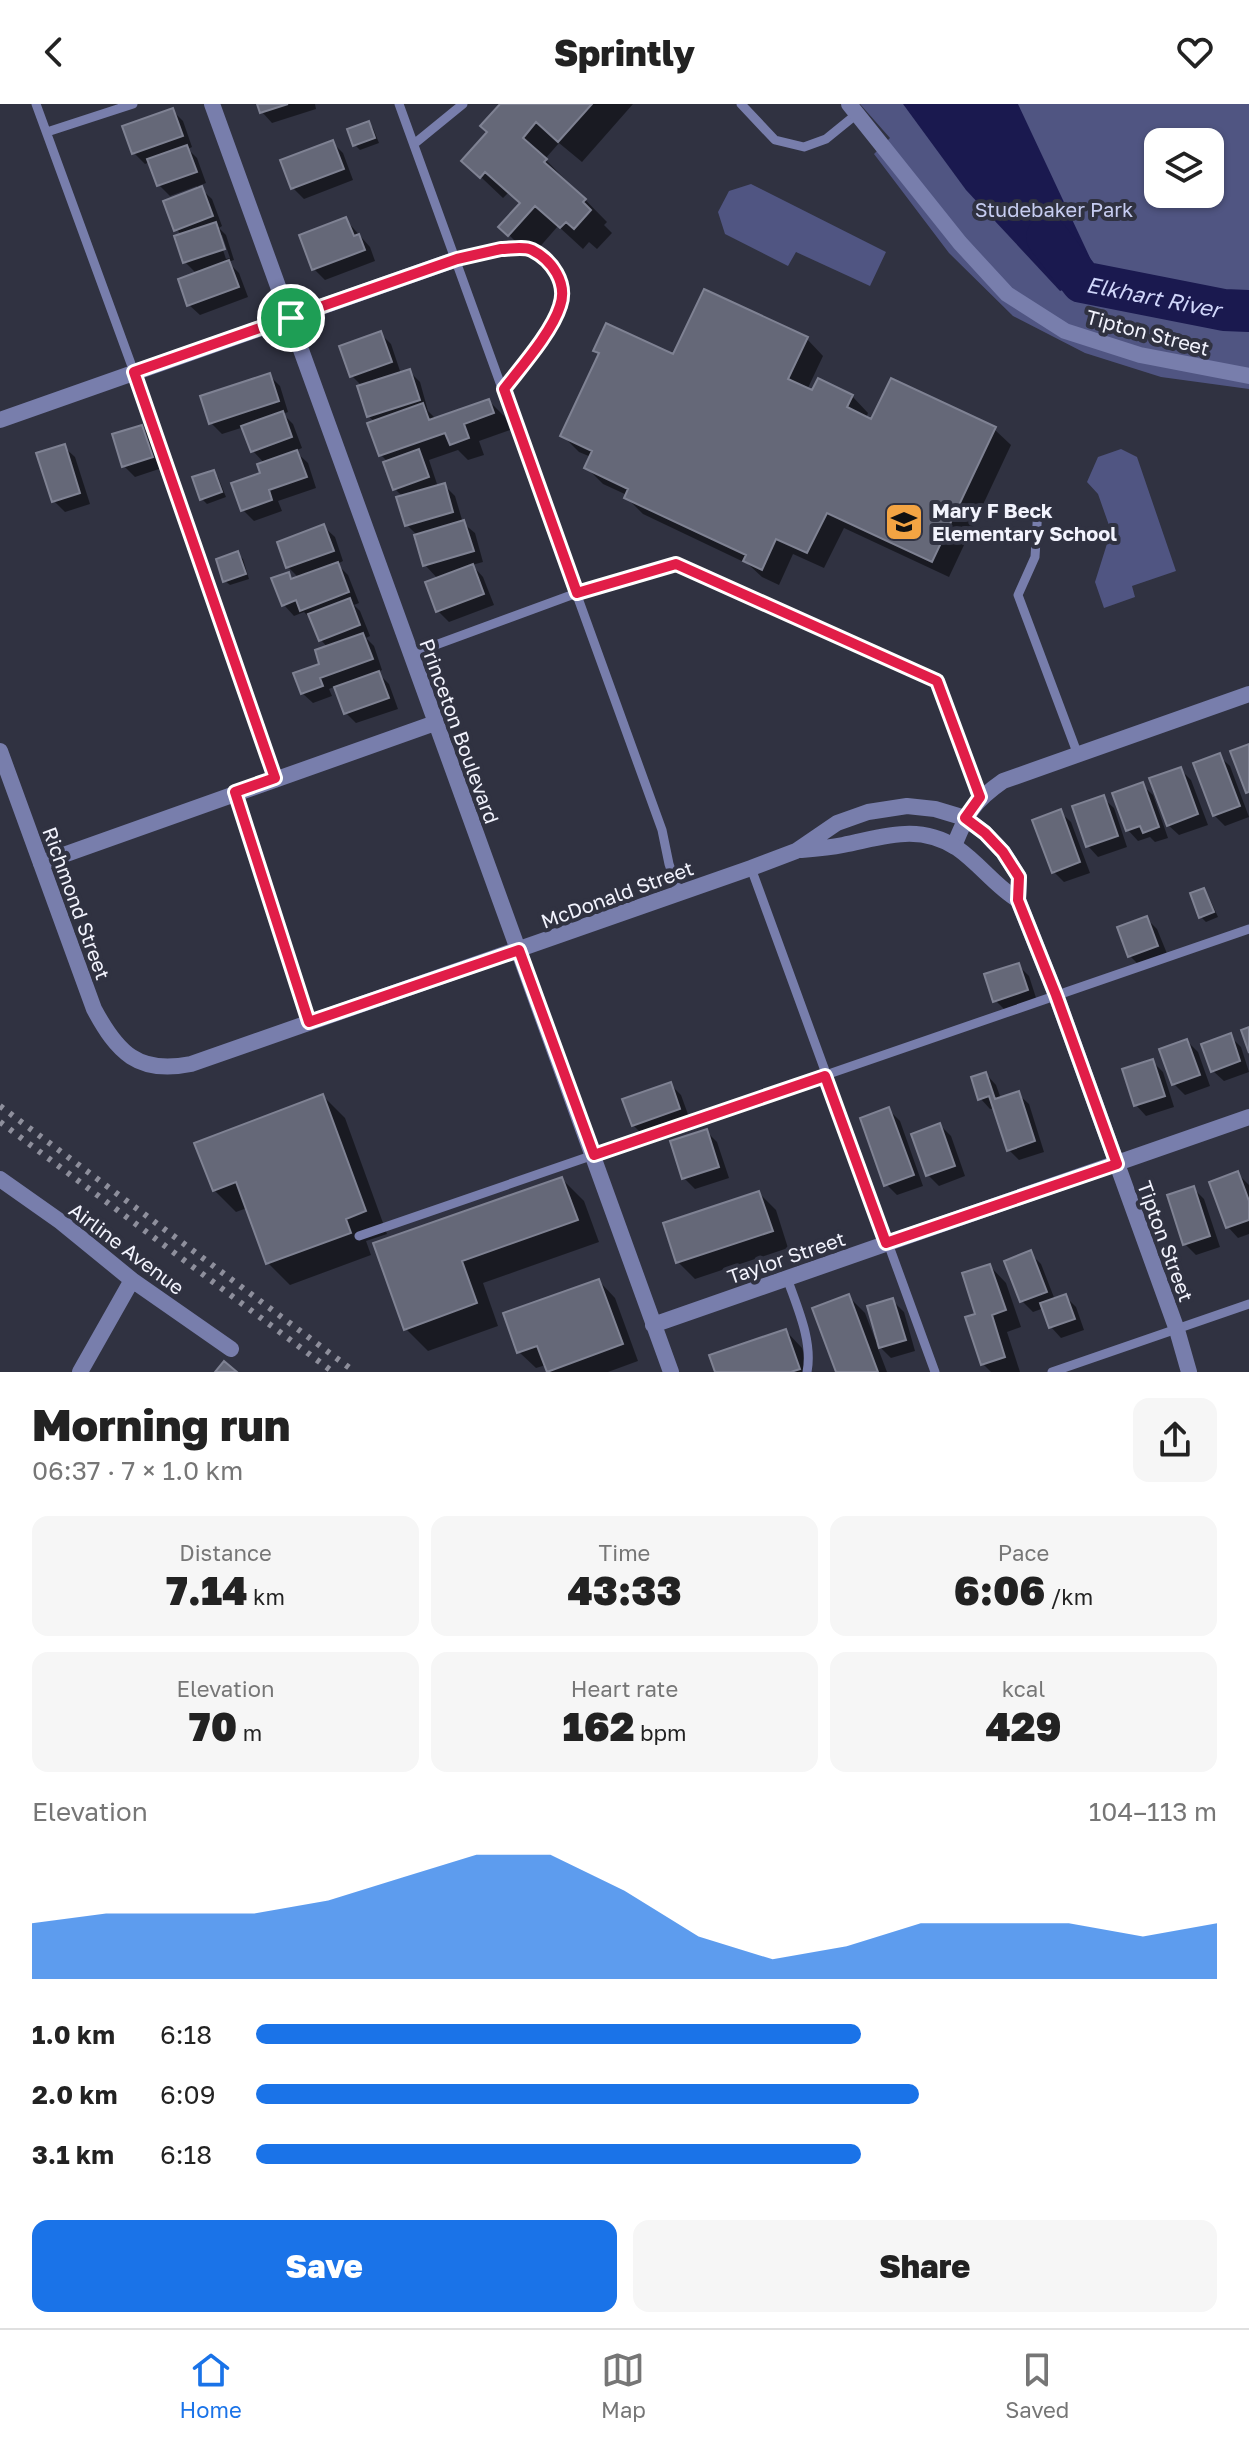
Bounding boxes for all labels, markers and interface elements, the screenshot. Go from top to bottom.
icon: back [32,30,76,74]
icon: heart [1173,30,1217,74]
text: Sprintly [554,31,695,74]
map controls [1144,128,1224,208]
button: layers [1144,128,1224,208]
park label: Studebaker Park [975,197,1133,221]
water label: Elkhart River [1084,270,1226,323]
pin [257,284,325,352]
icon: arrive [269,296,313,340]
street label: Tipton Street [1084,304,1212,360]
place label: Mary F Beck Elementary School [932,498,1117,545]
school or university icon: Mary F Beck Elementary School [883,501,925,543]
street label: Princeton Boulevard [415,635,505,827]
street label: Richmond Street [38,823,116,983]
street label: McDonald Street [538,855,696,933]
street label: Tipton Street [1133,1177,1199,1305]
street label: Airline Avenue [65,1197,189,1299]
street label: Taylor Street [724,1226,848,1288]
text: Morning run [32,1398,290,1451]
button: share [1133,1398,1217,1482]
text: 06:37 · 7 × 1.0 km [32,1455,243,1486]
text: Distance [179,1539,272,1566]
text: Time [599,1539,650,1566]
text: Pace [998,1539,1049,1566]
text: 7.14 [166,1566,248,1614]
text: 43:33 [567,1566,682,1614]
text: 6:06 [954,1566,1045,1614]
text: km [248,1583,285,1610]
text: /km [1045,1583,1093,1610]
text: Elevation [177,1675,274,1702]
text: Heart rate [571,1675,678,1702]
text: kcal [1002,1675,1045,1702]
text: 70 [189,1702,237,1750]
text: 162 [563,1702,634,1750]
text: 429 [985,1702,1062,1750]
text: m [237,1719,262,1746]
text: bpm [634,1719,686,1746]
text: Elevation [32,1796,148,1827]
text: 104–113 m [1089,1796,1217,1827]
text: 1.0 km [32,2019,115,2050]
text: 6:18 [160,2019,212,2050]
text: 2.0 km [32,2079,117,2110]
text: 6:09 [160,2079,215,2110]
text: 3.1 km [32,2139,114,2170]
text: 6:18 [160,2139,212,2170]
button: Save [32,2220,617,2312]
button: Share [633,2220,1217,2312]
tab: Home [180,2348,242,2423]
tab: Map [601,2348,646,2423]
tab: Saved [1005,2348,1069,2423]

